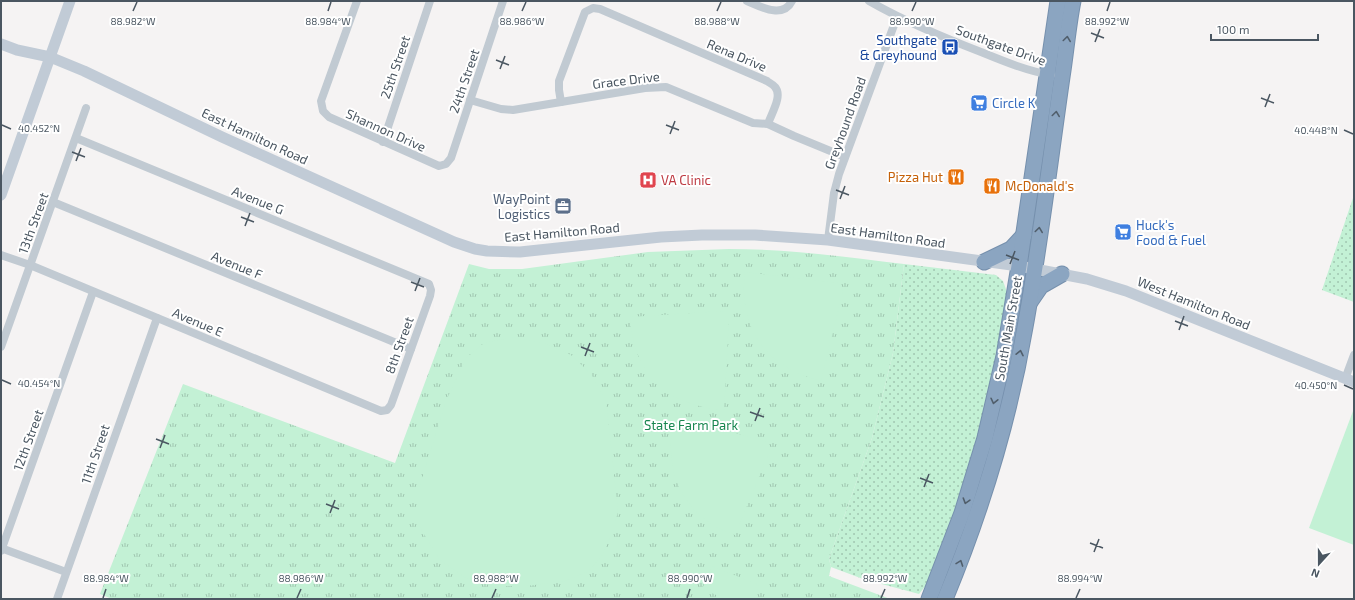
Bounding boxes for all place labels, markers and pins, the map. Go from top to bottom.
place label: Southgate & Greyhound [860,32,937,63]
bus stop icon: Southgate & Greyhound [940,37,960,57]
supermarket icon: Circle K [969,93,989,113]
place label: Circle K [992,95,1036,111]
restaurant icon: Pizza Hut [946,167,966,187]
place label: Pizza Hut [888,169,943,185]
hospital icon: VA Clinic [638,170,658,190]
place label: VA Clinic [661,172,711,188]
restaurant icon: McDonald's [982,176,1002,196]
place label: McDonald's [1005,178,1074,194]
place label: WayPoint Logistics [493,191,550,222]
office icon: WayPoint Logistics [553,196,573,216]
place label: Huck's Food & Fuel [1136,217,1206,248]
supermarket icon: Huck's Food & Fuel [1113,222,1133,242]

